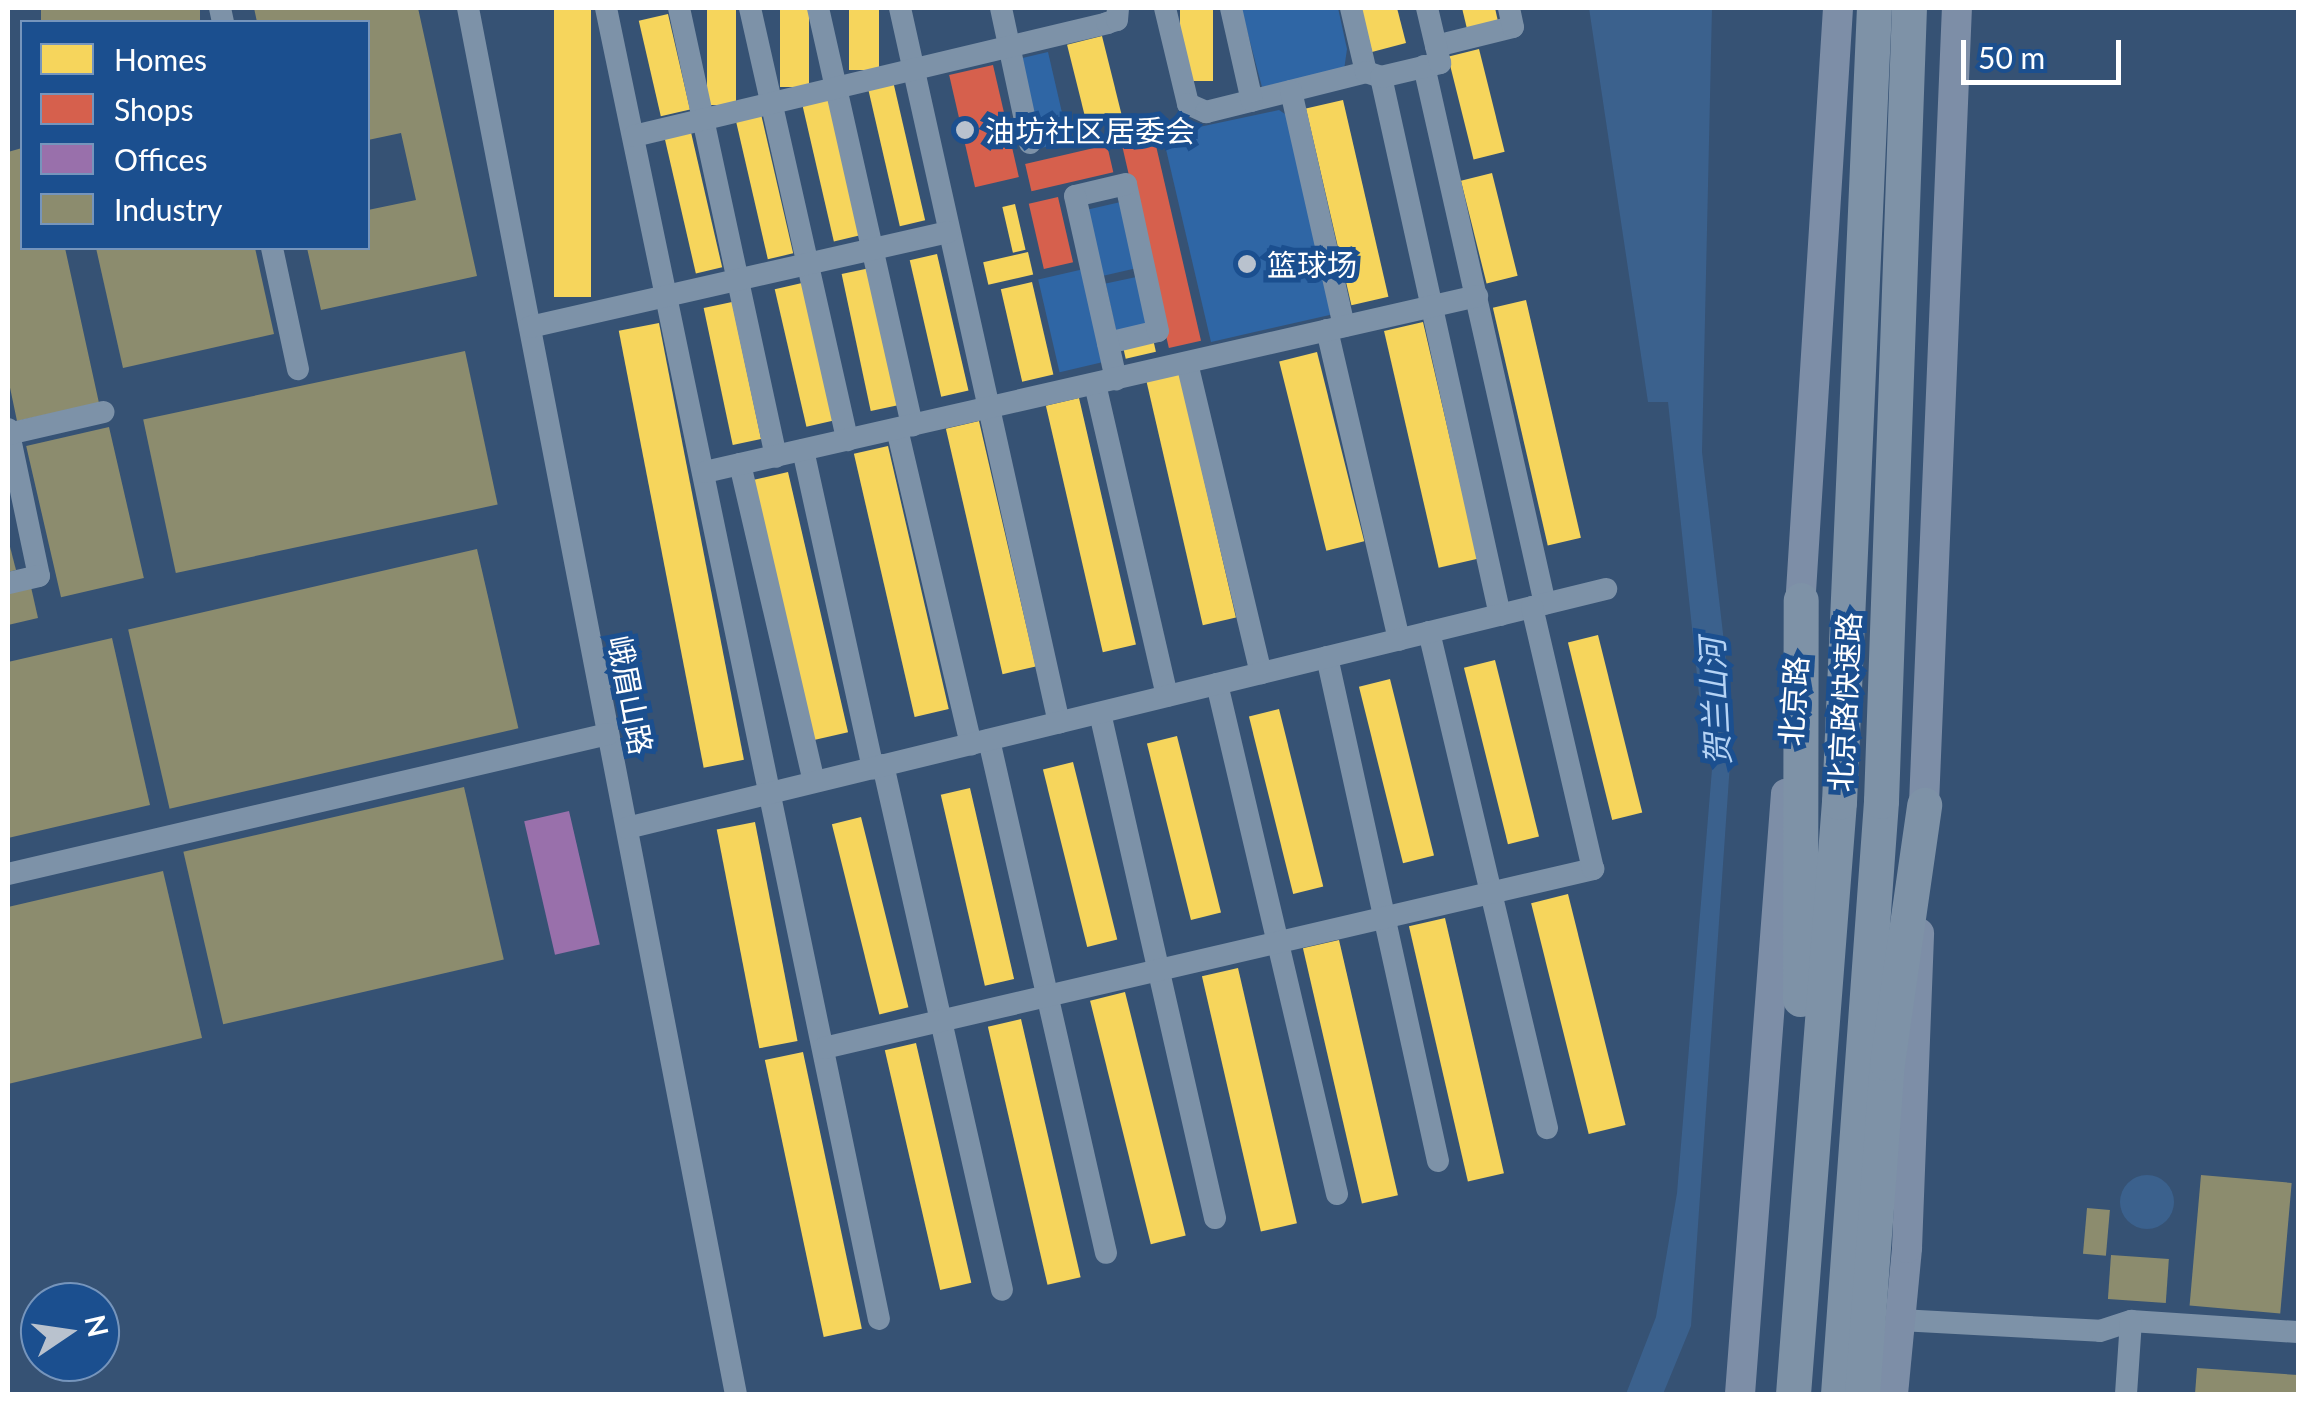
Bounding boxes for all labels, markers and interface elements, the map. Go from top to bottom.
legend [20,20,370,250]
scale bar [1966,20,2126,82]
text: 50 m [1978,39,2045,75]
text: Homes [114,41,207,77]
text: Shops [114,91,194,127]
place label: 油坊社区居委会 [985,112,1195,148]
marker: 油坊社区居委会 [954,119,976,141]
text: Offices [114,141,207,177]
text: Industry [114,191,223,227]
place label: 篮球场 [1267,246,1357,282]
marker: 篮球场 [1236,253,1258,275]
street label: 北京路快速路 [1821,611,1867,793]
street label: 峨眉山路 [602,633,660,757]
water label: 贺兰山河 [1692,637,1738,767]
street label: 北京路 [1772,655,1814,747]
north arrow [20,1282,120,1382]
text: N [78,1311,116,1340]

